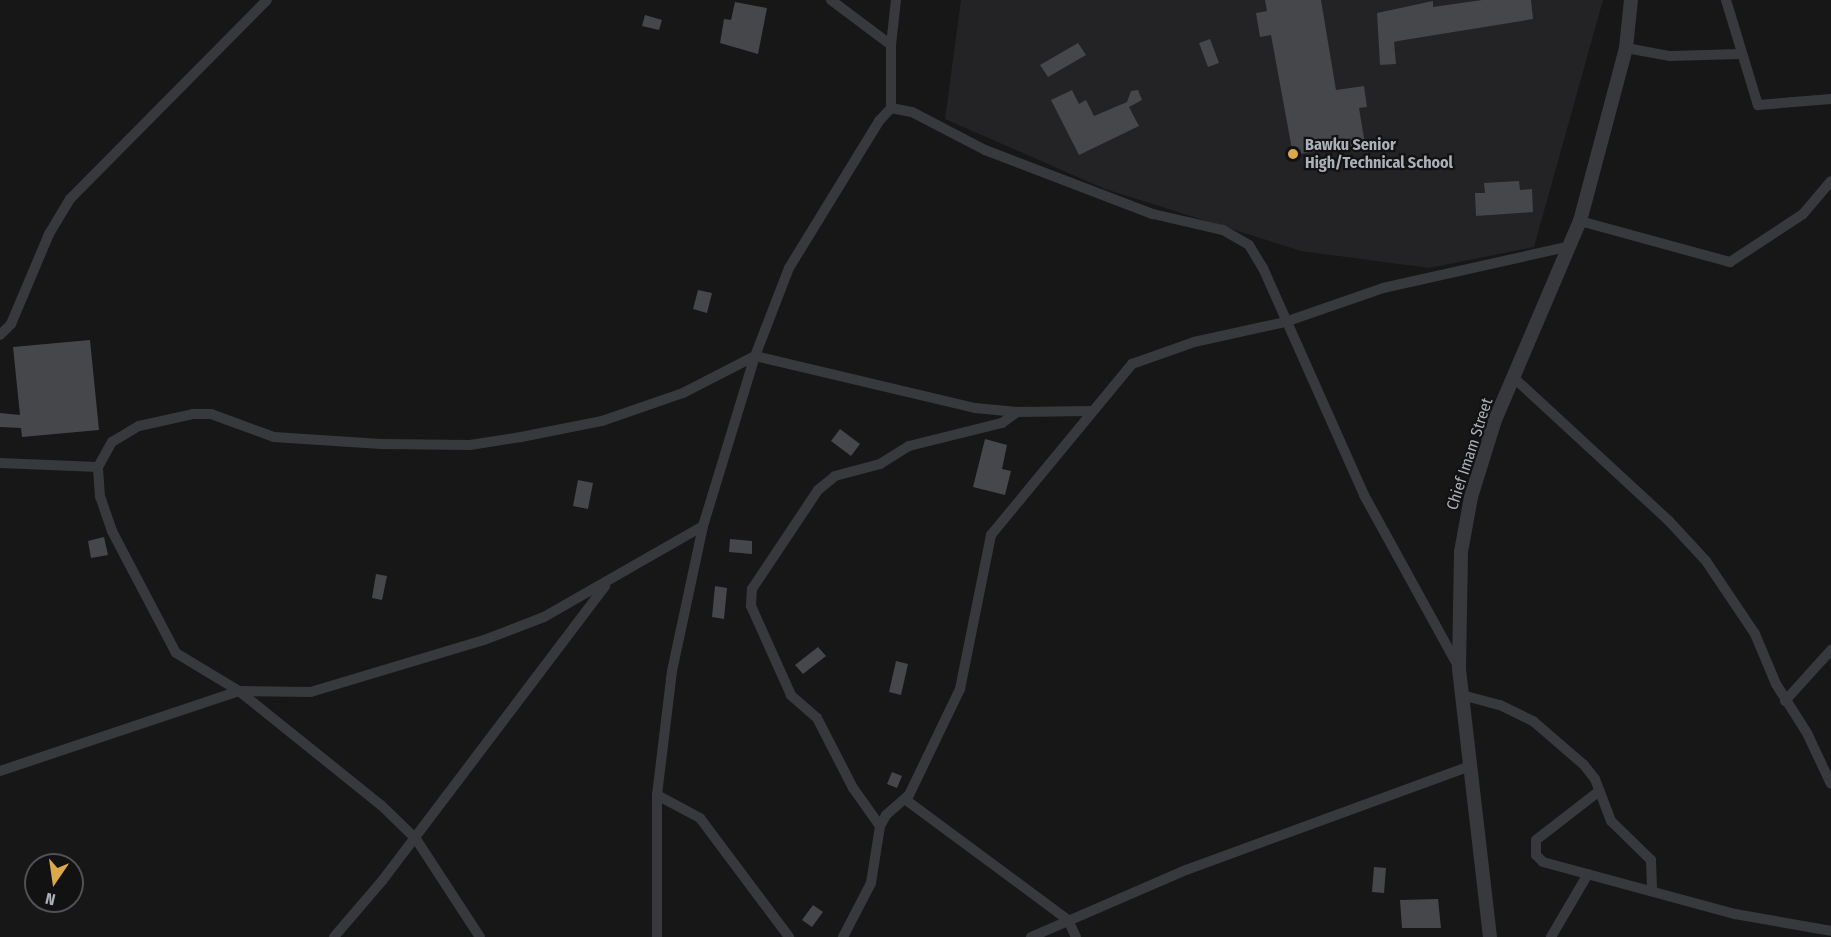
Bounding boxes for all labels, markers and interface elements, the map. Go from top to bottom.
place label: Bawku Senior High/Technical School [1305,135,1453,173]
marker: Bawku Senior High/Technical School [1286,147,1300,161]
street label: Chief Imam Street [1443,396,1497,512]
north arrow [24,853,84,913]
text: N [43,889,57,909]

